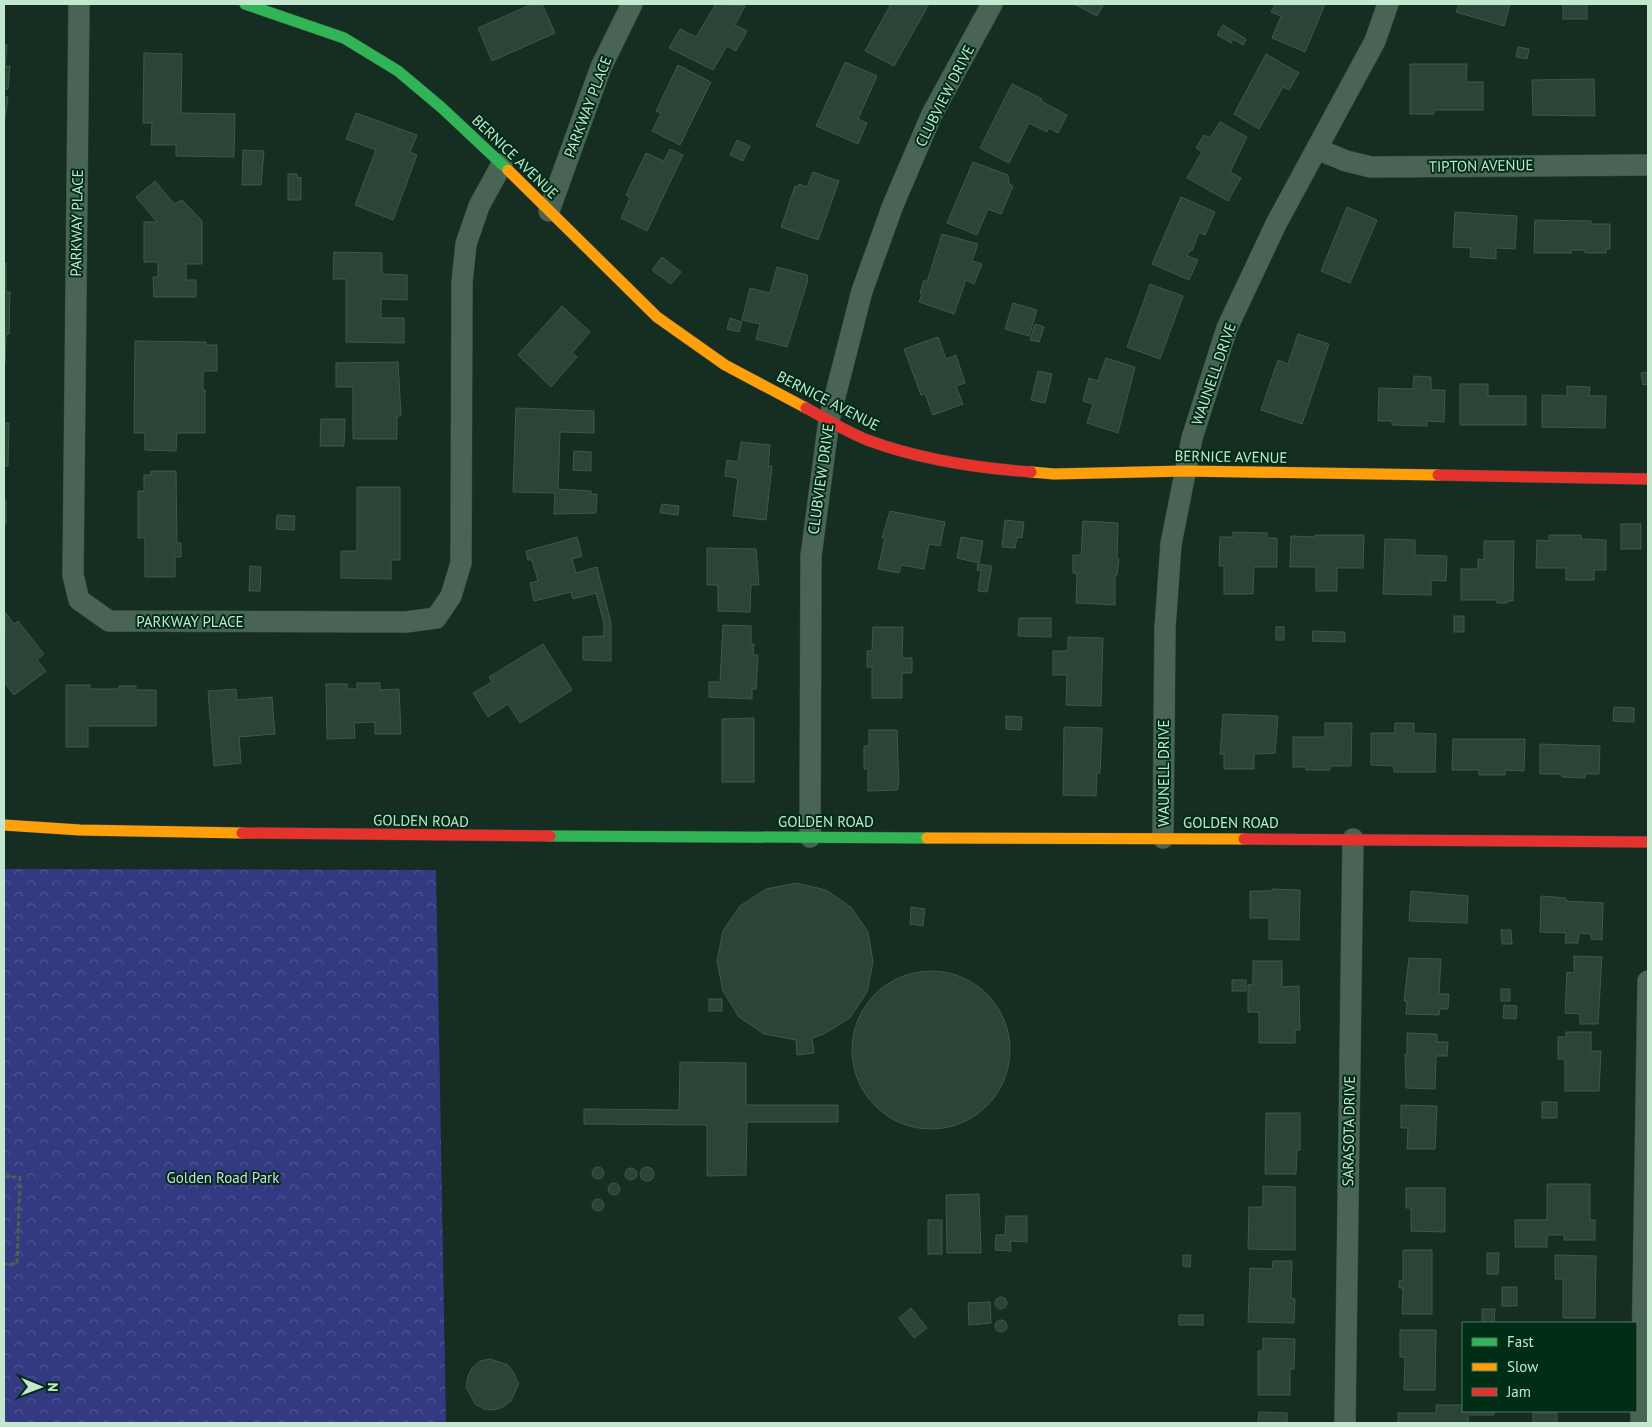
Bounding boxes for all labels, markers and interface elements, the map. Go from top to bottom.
street label: CLUBVIEW DRIVE [911,42,978,150]
street label: PARKWAY PLACE [559,53,616,160]
street label: BERNICE AVENUE [468,111,563,203]
street label: TIPTON AVENUE [1428,155,1534,176]
street label: PARKWAY PLACE [66,169,87,277]
street label: WAUNELL DRIVE [1187,320,1240,428]
street label: BERNICE AVENUE [774,366,883,435]
street label: CLUBVIEW DRIVE [803,422,838,535]
street label: BERNICE AVENUE [1174,446,1288,467]
street label: PARKWAY PLACE [136,612,244,631]
street label: WAUNELL DRIVE [1154,719,1173,827]
street label: GOLDEN ROAD [373,810,469,831]
street label: GOLDEN ROAD [778,812,874,831]
street label: GOLDEN ROAD [1183,813,1279,832]
street label: SARASOTA DRIVE [1338,1075,1359,1187]
park label: Golden Road Park [167,1168,280,1187]
legend [1462,1322,1637,1412]
text: Fast [1507,1332,1534,1351]
text: Slow [1507,1357,1538,1376]
north arrow [15,1362,65,1412]
text: N [44,1382,62,1392]
text: Jam [1506,1382,1531,1401]

